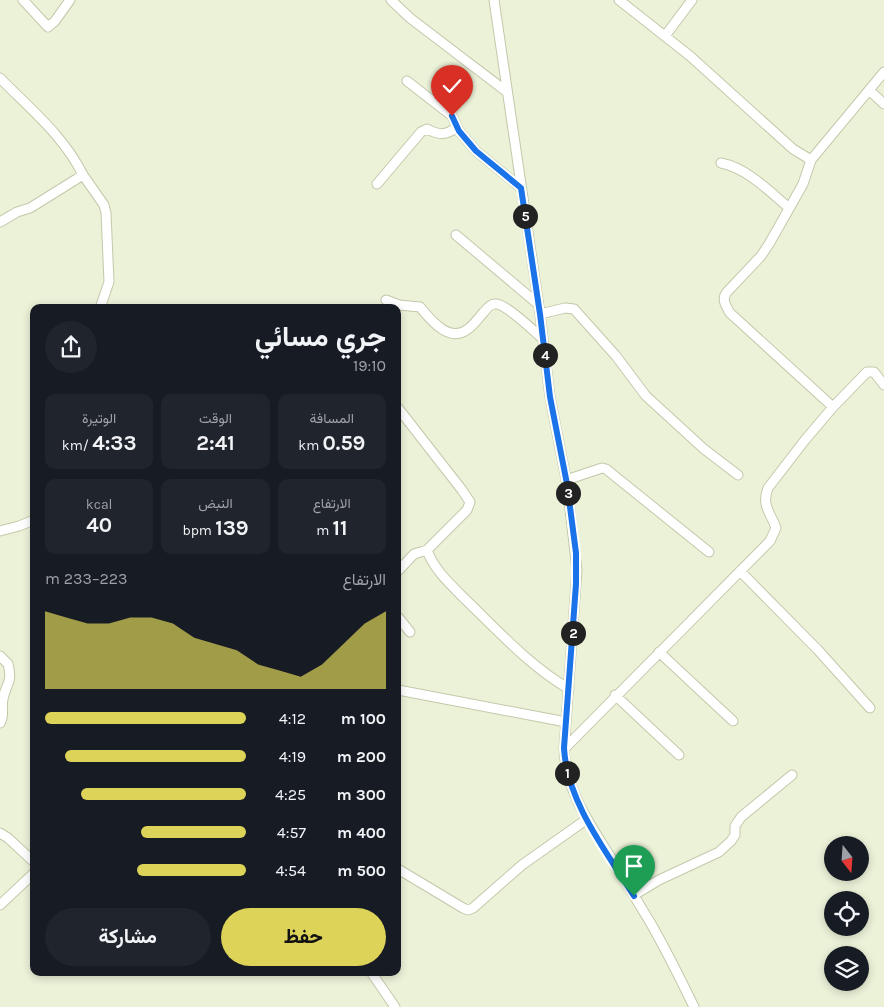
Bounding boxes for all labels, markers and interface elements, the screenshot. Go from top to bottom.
pin [431,65,473,116]
icon: check [438,72,466,100]
pin: 5 [512,204,538,228]
text: 5 [521,208,530,225]
text: جري مسائي [255,320,386,353]
button: share [45,321,97,373]
pin: 4 [532,342,558,368]
text: 4 [541,347,550,364]
text: 19:10 [353,356,386,375]
text: الوتيرة [82,410,116,427]
text: الوقت [199,410,232,427]
text: المسافة [310,410,354,427]
text: 4:33 [92,431,137,455]
text: 2:41 [196,431,235,455]
text: 0.59 [323,431,365,455]
text: /km [62,437,92,454]
text: km [298,437,323,454]
pin: 3 [556,480,580,506]
text: 3 [564,485,573,502]
text: النبض [198,495,233,512]
text: الارتفاع [313,495,351,512]
text: kcal [86,496,113,513]
text: 40 [86,513,112,537]
text: 139 [215,516,249,540]
text: 11 [333,516,348,540]
text: bpm [182,522,215,539]
text: m [316,522,333,539]
text: 223–233 m [45,569,128,588]
text: الارتفاع [343,570,386,589]
pin: 2 [560,620,586,646]
text: 2 [569,625,578,642]
text: 4:12 [279,709,306,728]
text: 100 m [341,709,386,728]
text: 4:19 [279,747,306,766]
text: 200 m [337,747,386,766]
pin: 1 [554,760,580,786]
text: 1 [565,765,570,782]
text: 4:25 [275,785,306,804]
text: 300 m [337,785,386,804]
text: 4:57 [277,823,306,842]
text: 400 m [337,823,386,842]
north arrow [824,836,869,881]
map controls [824,836,869,991]
pin [613,845,655,896]
icon: arrive [620,852,648,880]
text: 4:54 [275,861,306,880]
text: 500 m [337,861,386,880]
button: locate [824,891,869,936]
button: مشاركة [45,908,211,966]
button: حفظ [221,908,386,966]
button: layers [824,946,869,991]

